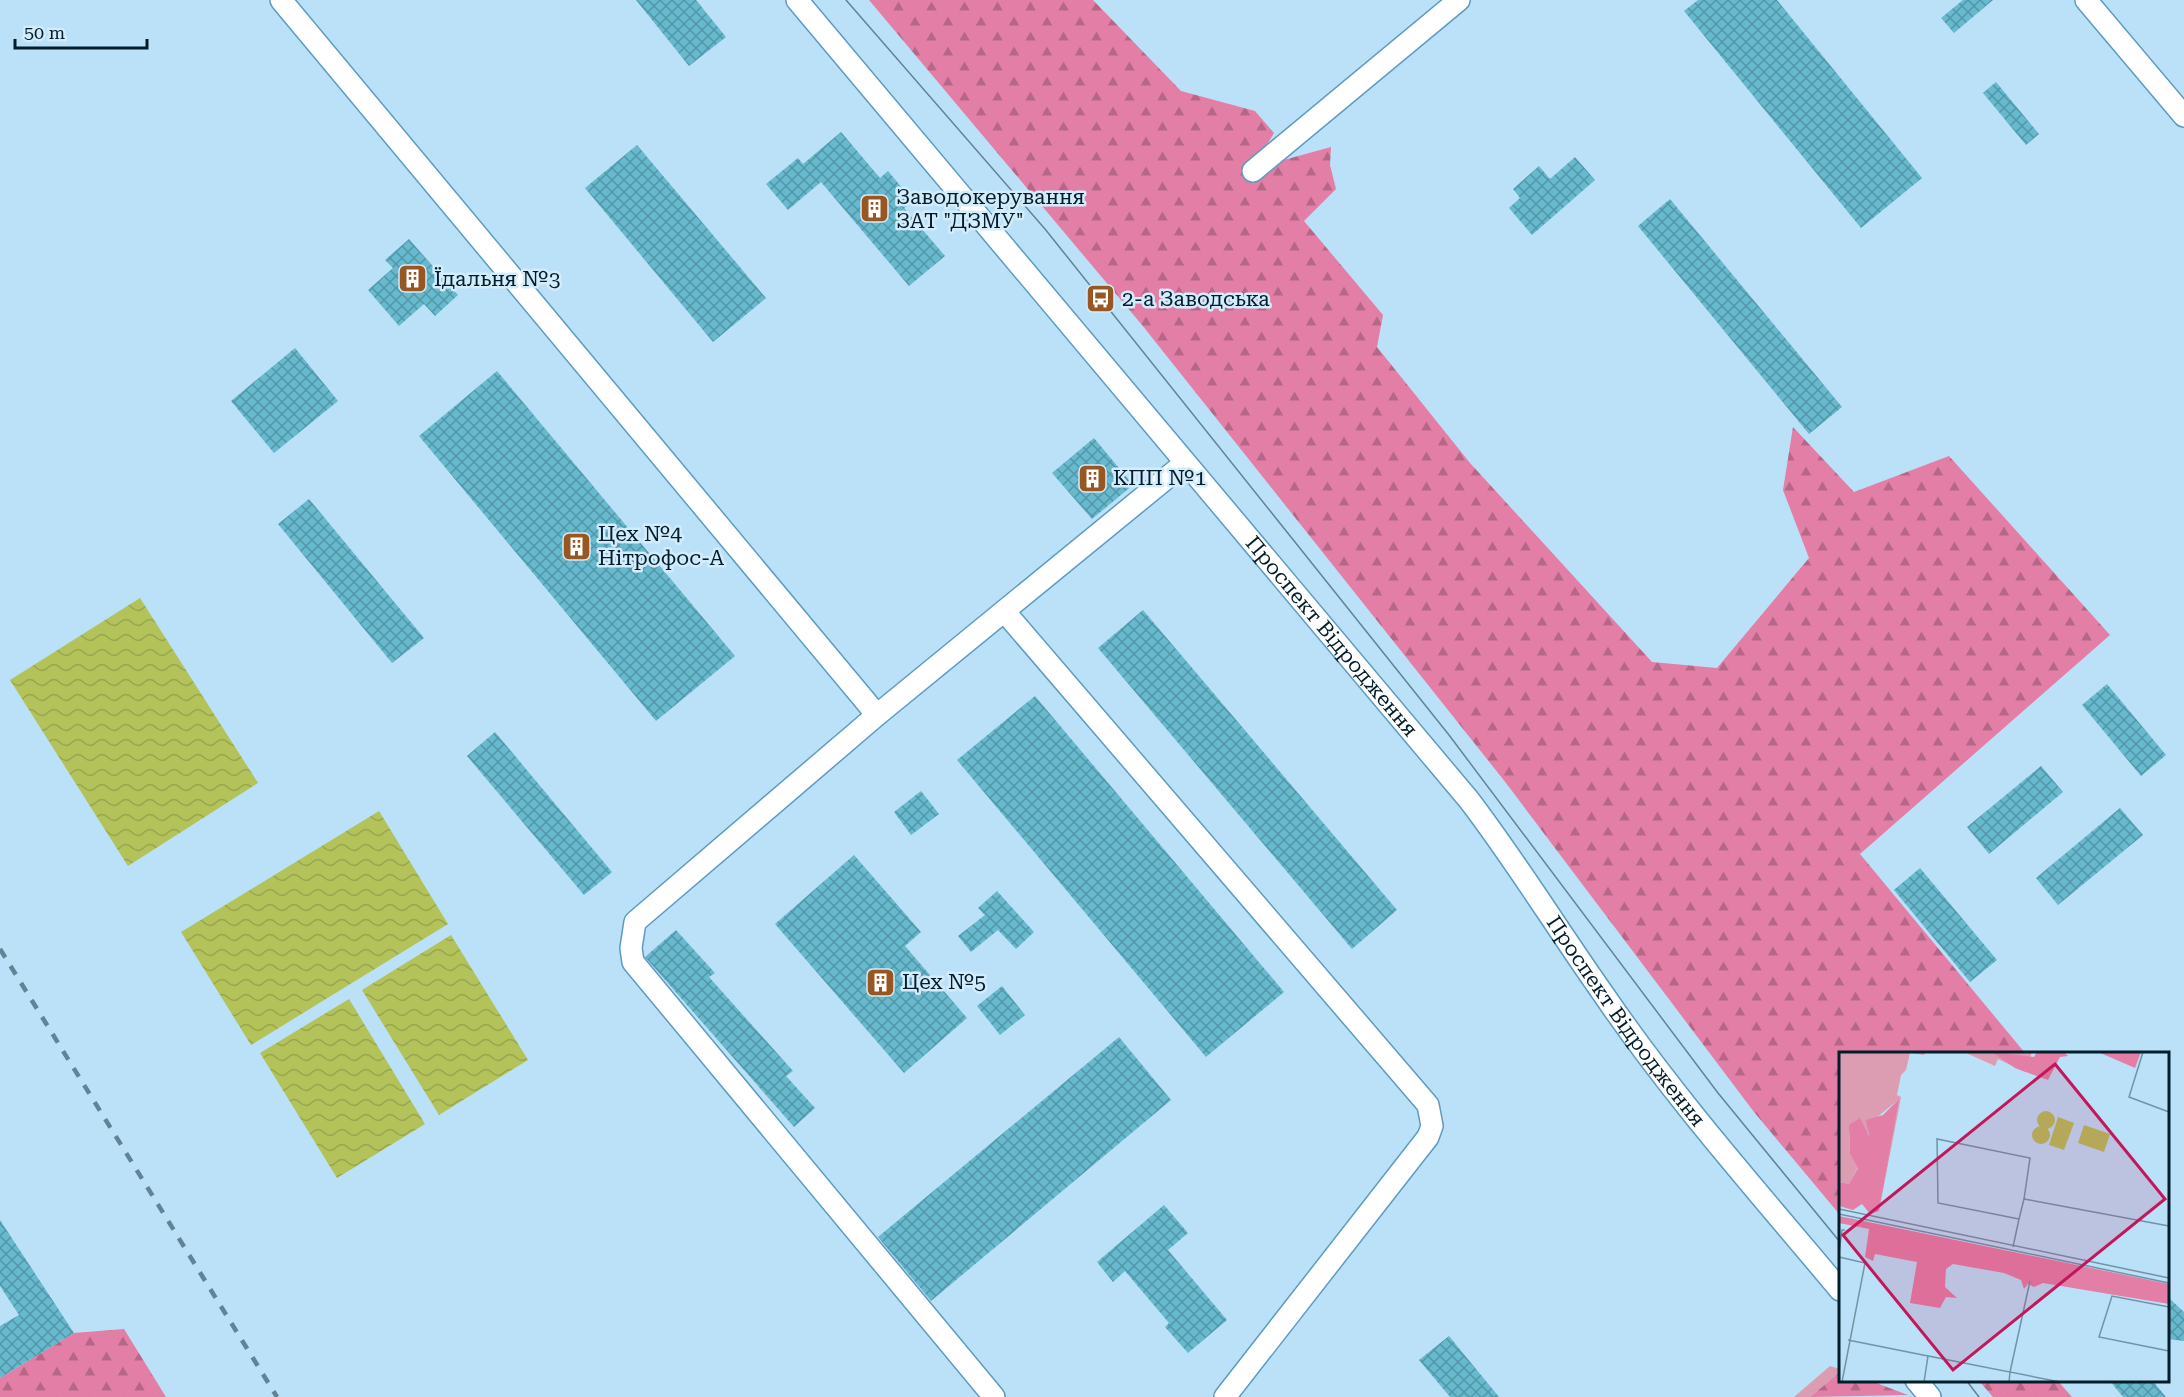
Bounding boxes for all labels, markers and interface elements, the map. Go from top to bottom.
scale bar [15,12,147,50]
text: 50 m [24,22,65,43]
place label: Заводокерування ЗАТ "ДЗМУ" [896,185,1085,233]
building icon: Заводокерування ЗАТ "ДЗМУ" [859,193,891,225]
building icon: Їдальня №3 [397,263,429,295]
place label: Їдальня №3 [434,267,560,291]
bus stop icon: 2-а Заводська [1085,283,1117,315]
place label: 2-а Заводська [1122,287,1270,311]
building icon: КПП №1 [1076,462,1108,494]
place label: КПП №1 [1113,466,1206,490]
place label: Цех №4 Нітрофос-А [598,522,724,570]
building icon: Цех №4 Нітрофос-А [561,530,593,562]
street label: Проспект Відродження [1241,531,1422,741]
street label: Проспект Відродження [1542,911,1710,1131]
building icon: Цех №5 [865,966,897,998]
place label: Цех №5 [902,970,986,994]
inset map [1839,1052,2169,1382]

